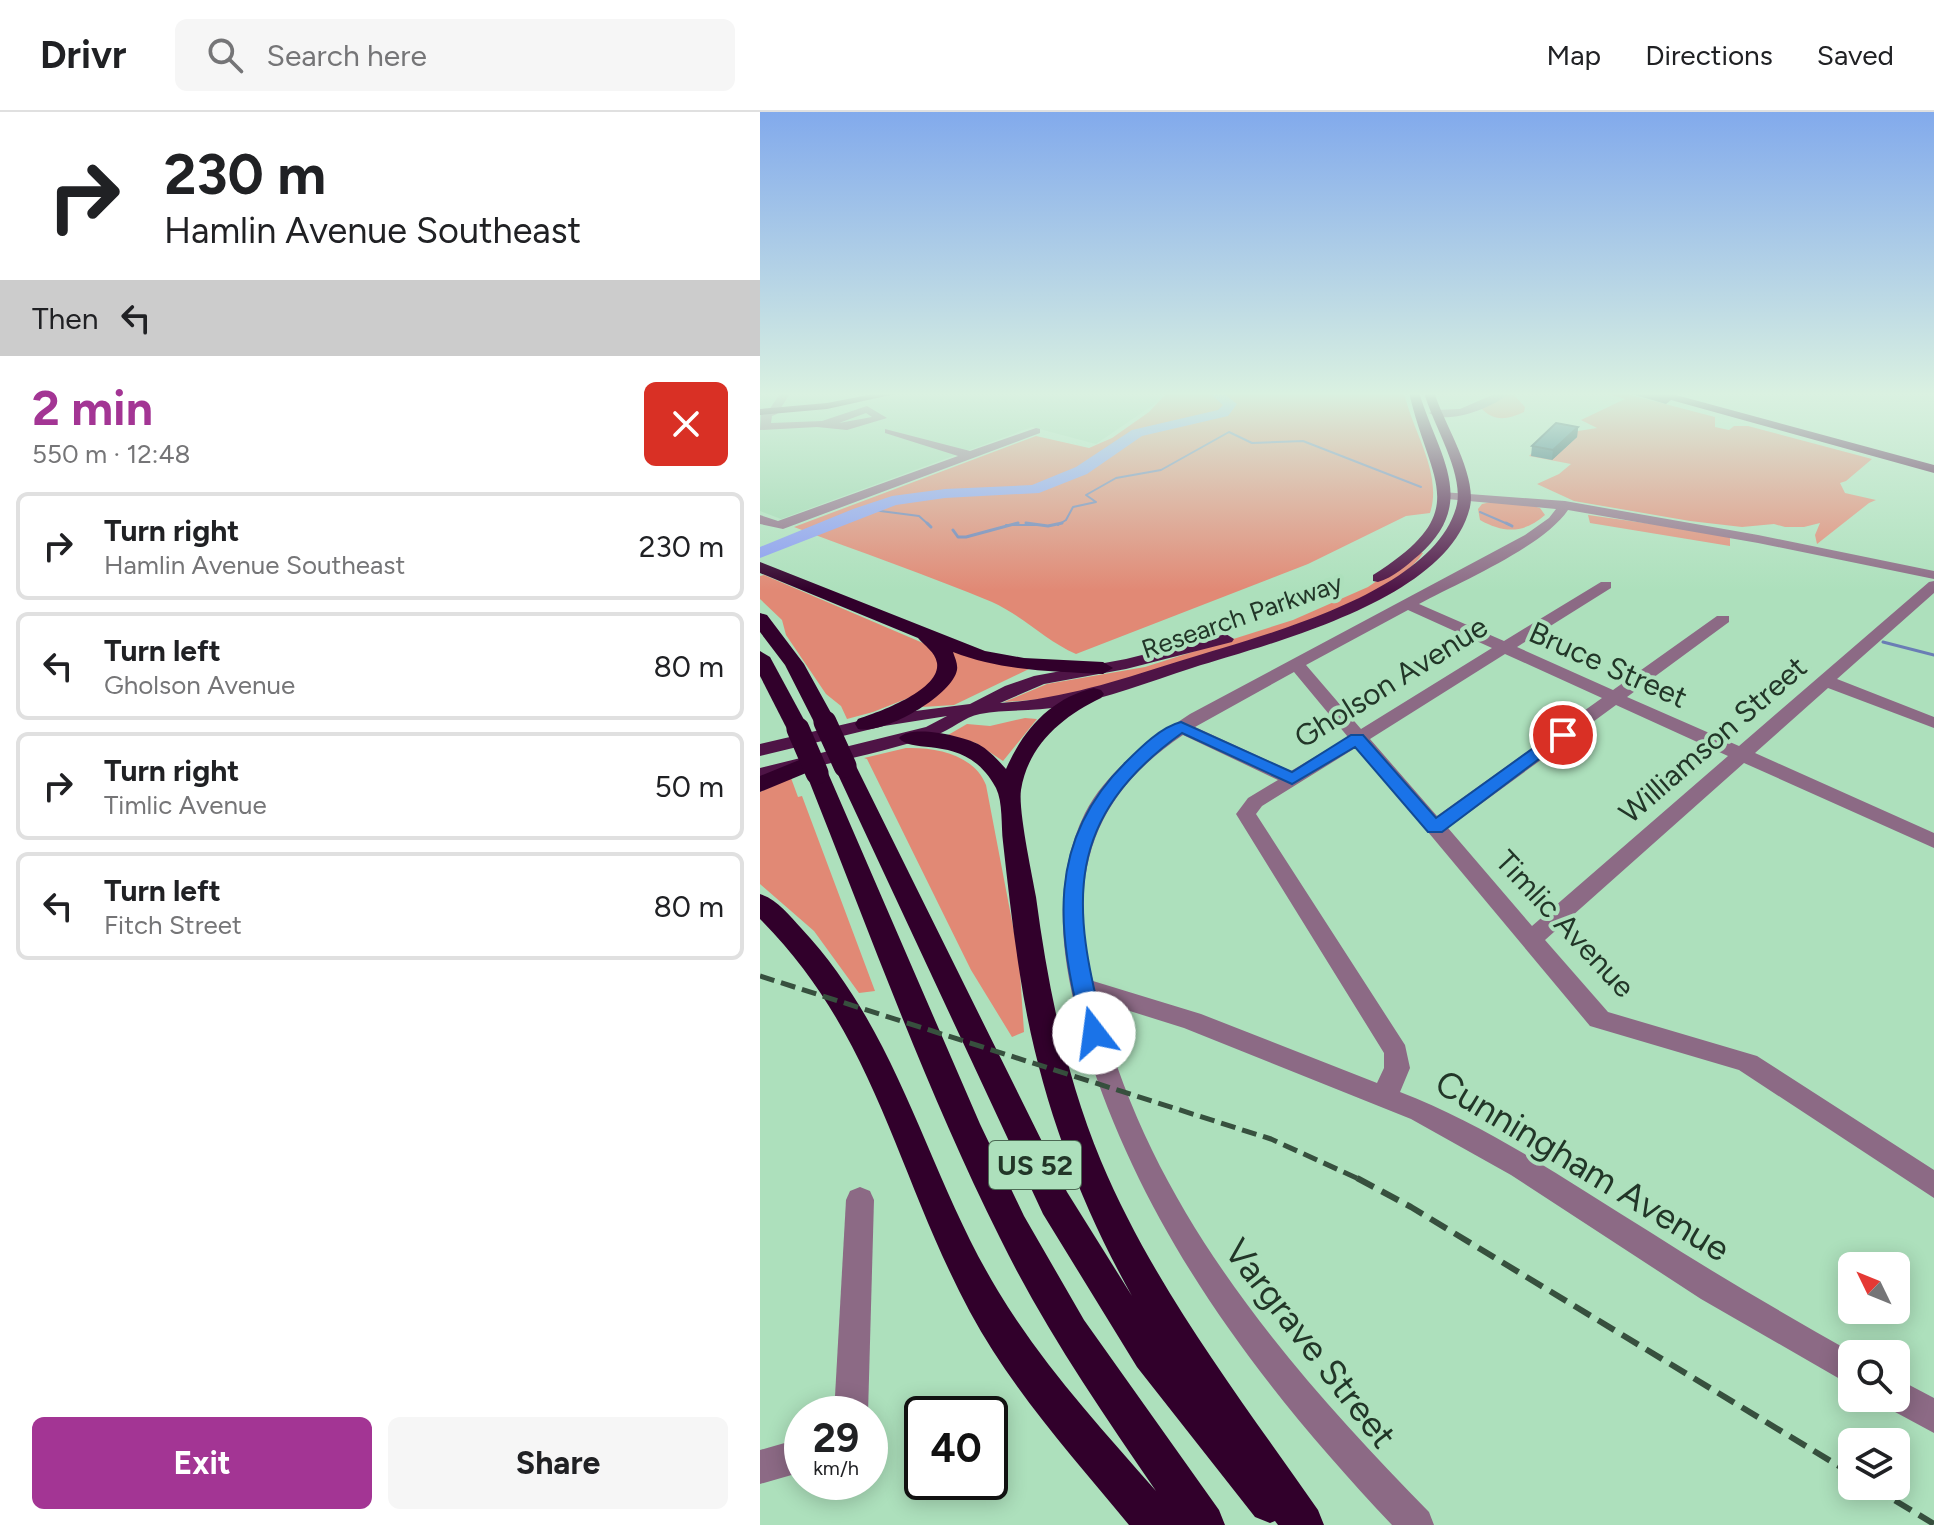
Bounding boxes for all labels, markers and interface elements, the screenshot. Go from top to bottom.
search box [175,19,735,91]
text: Drivr [40,32,127,78]
icon: search [203,33,247,77]
text: Search here [267,37,427,74]
text: Map [1547,38,1601,72]
text: Directions [1645,38,1773,72]
text: Saved [1817,38,1894,72]
text: 230 m [164,141,326,208]
icon: right [32,144,136,248]
text: Hamlin Avenue Southeast [164,209,581,252]
icon: left [114,296,158,340]
text: Then [32,300,98,337]
text: 2 min [32,379,153,437]
button: close [644,382,728,466]
text: 550 m · 12:48 [32,438,191,470]
text: Turn right [104,512,239,549]
icon: right [36,524,80,568]
text: 230 m [639,528,724,565]
text: Hamlin Avenue Southeast [104,549,405,581]
street label: Research Parkway [1137,567,1347,665]
street label: Gholson Avenue [1287,607,1494,756]
street label: Bruce Street [1523,613,1693,716]
text: Turn left [104,632,221,669]
icon: left [36,644,80,688]
text: 80 m [653,648,724,685]
street label: Williamson Street [1611,648,1814,831]
text: Gholson Avenue [104,669,295,701]
pin [1529,701,1597,769]
icon: arrive [1541,713,1585,757]
text: Turn right [104,752,239,789]
icon: right [36,764,80,808]
text: 50 m [655,768,724,805]
text: Timlic Avenue [104,789,267,821]
street label: Timlic Avenue [1488,842,1643,1005]
text: Turn left [104,872,221,909]
icon: left [36,884,80,928]
text: 80 m [653,888,724,925]
text: Fitch Street [104,909,242,941]
position arrow [1052,991,1136,1075]
street label: Cunningham Avenue [1428,1061,1738,1270]
road number: US 52 [989,1141,1081,1189]
street label: Vargrave Street [1216,1230,1405,1456]
north arrow [1838,1252,1910,1324]
map controls [1838,1252,1910,1500]
button: search [1838,1340,1910,1412]
speed limit sign: 40 [904,1396,1008,1500]
text: 29 [813,1414,859,1462]
button: Exit [32,1417,372,1509]
button: Share [388,1417,728,1509]
button: layers [1838,1428,1910,1500]
text: km/h [813,1456,859,1480]

